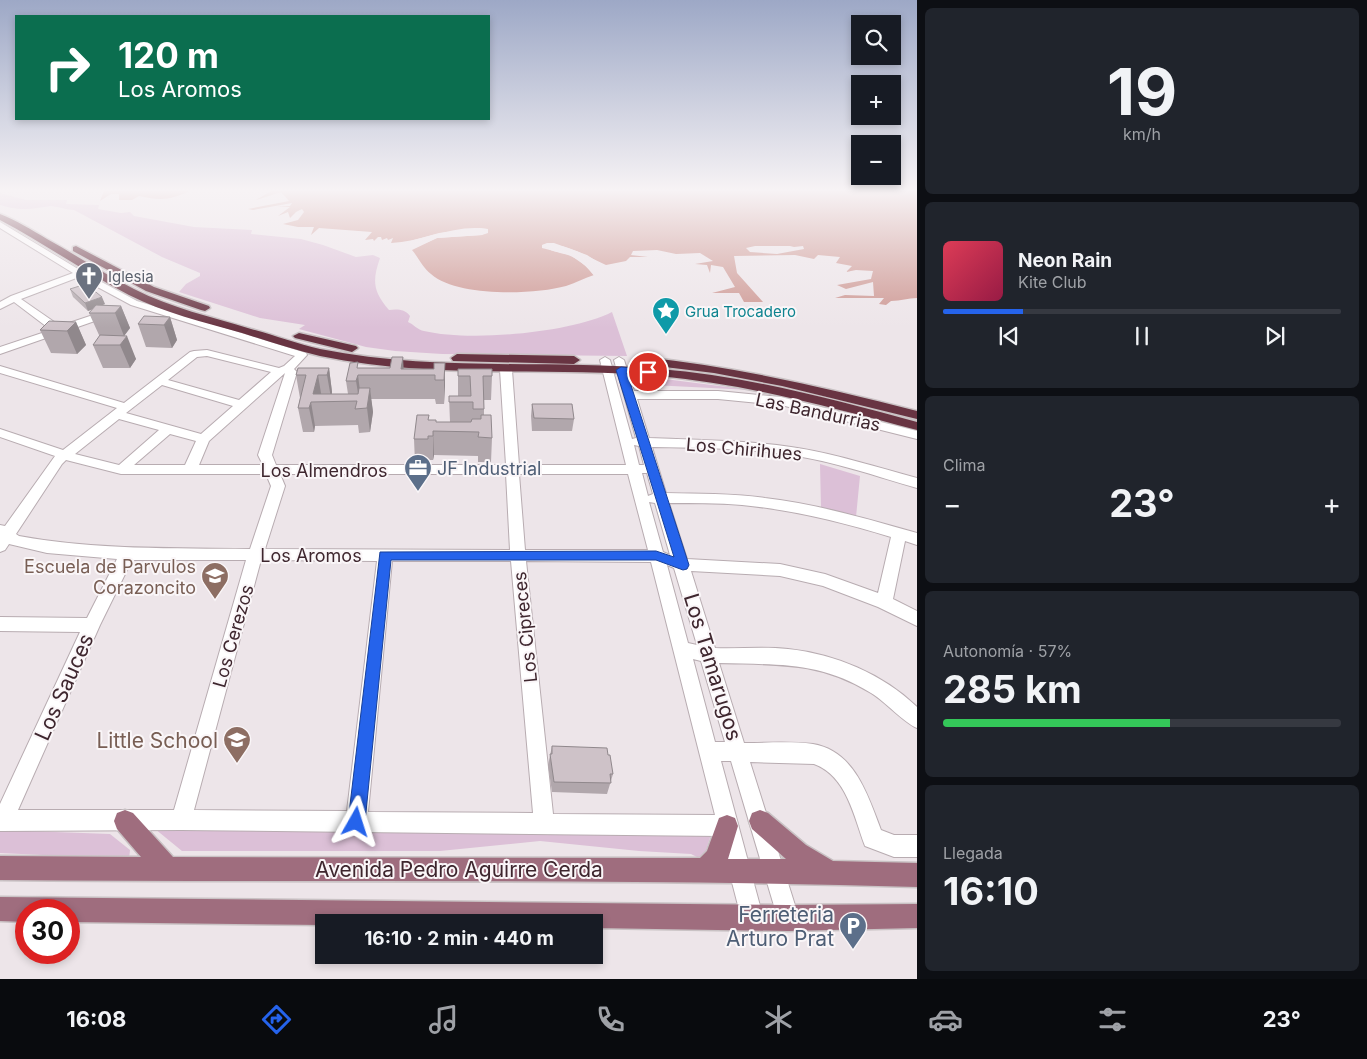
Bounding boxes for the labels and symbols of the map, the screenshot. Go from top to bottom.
church icon: Iglesia [74,261,104,300]
place label: Iglesia [108,267,154,286]
place icon: Grua Trocadero [651,296,681,335]
place label: Grua Trocadero [685,302,796,321]
pin [627,351,669,393]
street label: Las Bandurrias [754,389,882,435]
street label: Los Chirihues [685,433,803,465]
office icon: JF Industrial [403,453,433,492]
place label: JF Industrial [437,458,541,479]
street label: Los Almendros [260,460,388,481]
street label: Los Aromos [260,545,362,566]
place label: Escuela de Parvulos Corazoncito [24,556,196,598]
school or university icon: Escuela de Parvulos Corazoncito [200,561,230,600]
street label: Los Cipreces [509,571,541,683]
street label: Los Cerezos [208,582,258,690]
street label: Los Tamarugos [679,591,747,743]
street label: Los Sauces [29,630,99,744]
school or university icon: Little School [222,725,252,764]
place label: Little School [96,728,218,753]
position arrow [329,795,381,847]
street label: Avenida Pedro Aguirre Cerda [315,857,603,882]
speed limit sign: 30 [15,899,80,964]
place label: Ferreteria Arturo Prat [726,902,834,951]
parking icon: Ferreteria Arturo Prat [838,911,868,950]

